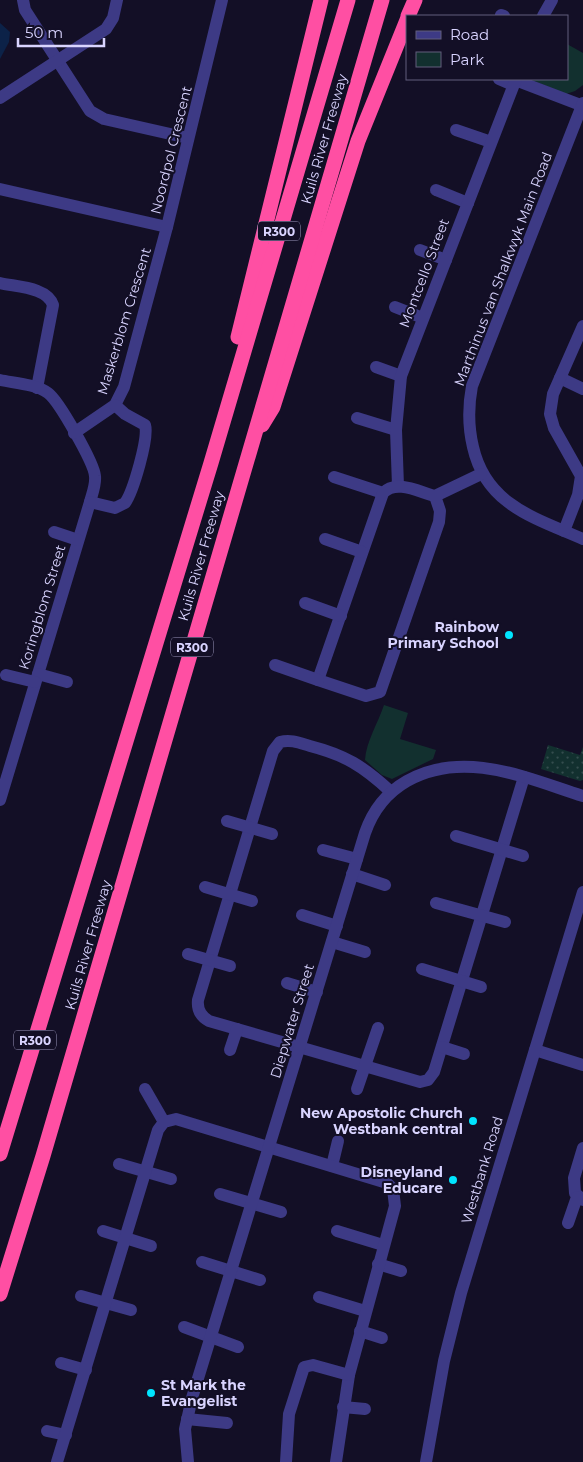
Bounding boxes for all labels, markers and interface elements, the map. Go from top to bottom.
scale bar [18,15,104,47]
legend [406,15,568,80]
text: 50 m [25,23,63,42]
text: Road [450,25,489,44]
text: Park [450,50,484,69]
street label: Kuils River Freeway [297,71,351,206]
street label: Noordpol Crescent [146,84,196,216]
street label: Marthinus van Shalkwyk Main Road [450,149,556,389]
street label: Montcello Street [395,216,453,330]
road number: R300 [258,222,300,240]
street label: Maskerblom Crescent [93,245,155,397]
street label: Kuils River Freeway [174,488,228,623]
street label: Koringblom Street [14,542,70,672]
place label: Rainbow Primary School [388,618,500,652]
marker: Rainbow Primary School [503,629,515,641]
road number: R300 [171,638,213,656]
street label: Kuils River Freeway [61,877,115,1012]
street label: Diepwater Street [266,961,318,1080]
road number: R300 [14,1030,56,1050]
place label: New Apostolic Church Westbank central [300,1104,463,1138]
street label: Westbank Road [457,1114,507,1226]
marker: New Apostolic Church Westbank central [467,1115,479,1127]
place label: Disneyland Educare [361,1163,443,1197]
marker: Disneyland Educare [447,1174,459,1186]
place label: St Mark the Evangelist [161,1376,246,1410]
marker: St Mark the Evangelist [145,1387,157,1399]

